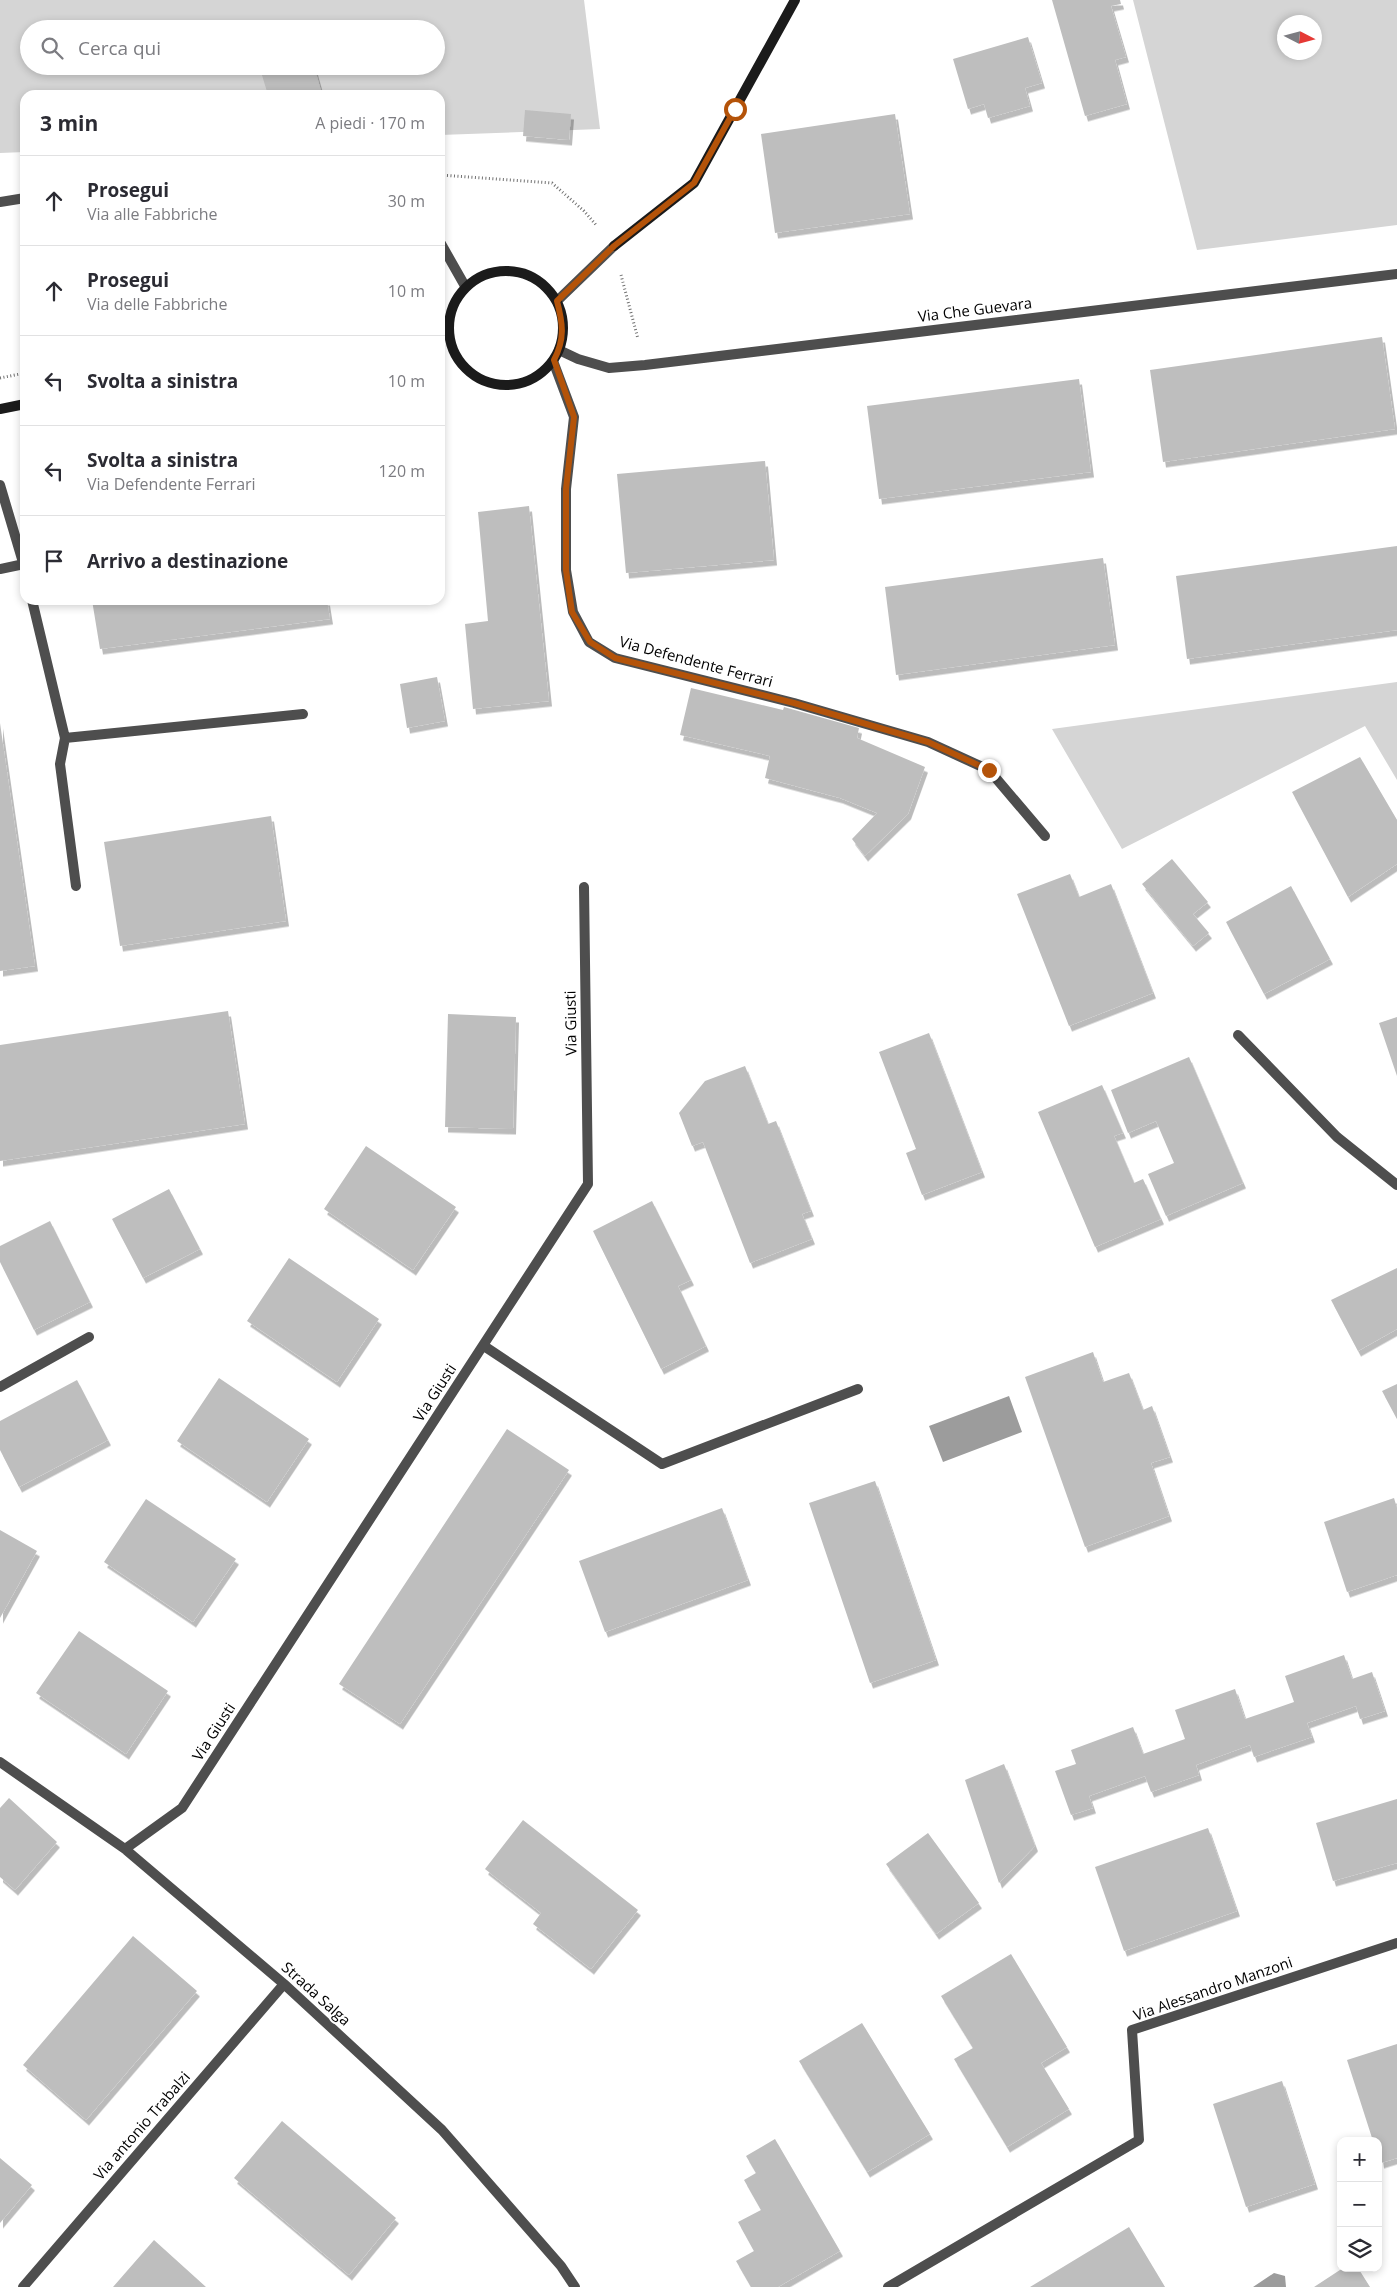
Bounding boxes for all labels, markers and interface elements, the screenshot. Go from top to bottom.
north arrow [1277,15,1322,60]
search box [20,20,445,75]
icon: search [38,34,66,62]
text: Cerca qui [78,35,161,61]
route start [724,98,747,121]
text: 3 min [40,109,98,137]
text: A piedi · 170 m [315,112,425,134]
text: Prosegui [87,177,169,203]
icon: ahead [40,187,68,215]
text: 30 m [388,190,425,212]
text: Via alle Fabbriche [87,203,218,225]
text: Prosegui [87,267,169,293]
icon: ahead [40,277,68,305]
text: 10 m [388,280,425,302]
street label: Via Che Guevara [917,292,1033,326]
text: Via delle Fabbriche [87,293,227,315]
icon: left [40,367,68,395]
text: Svolta a sinistra [87,368,238,394]
text: 10 m [388,370,425,392]
text: Svolta a sinistra [87,447,238,473]
icon: left [40,457,68,485]
text: 120 m [379,460,425,482]
text: Via Defendente Ferrari [87,473,256,495]
icon: arrive [40,547,68,575]
text: Arrivo a destinazione [87,548,288,574]
street label: Via Defendente Ferrari [617,631,775,691]
route end [978,759,1001,782]
street label: Via Giusti [559,990,581,1056]
street label: Via Giusti [408,1360,460,1425]
street label: Via Giusti [187,1699,239,1764]
street label: Via Alessandro Manzoni [1131,1951,1295,2025]
street label: Strada Salga [278,1957,355,2030]
street label: Via antonio Trabalzi [89,2067,194,2184]
map controls [1337,2137,1382,2272]
button: + [1337,2137,1382,2182]
button: − [1337,2182,1382,2227]
button: layers [1337,2227,1382,2272]

